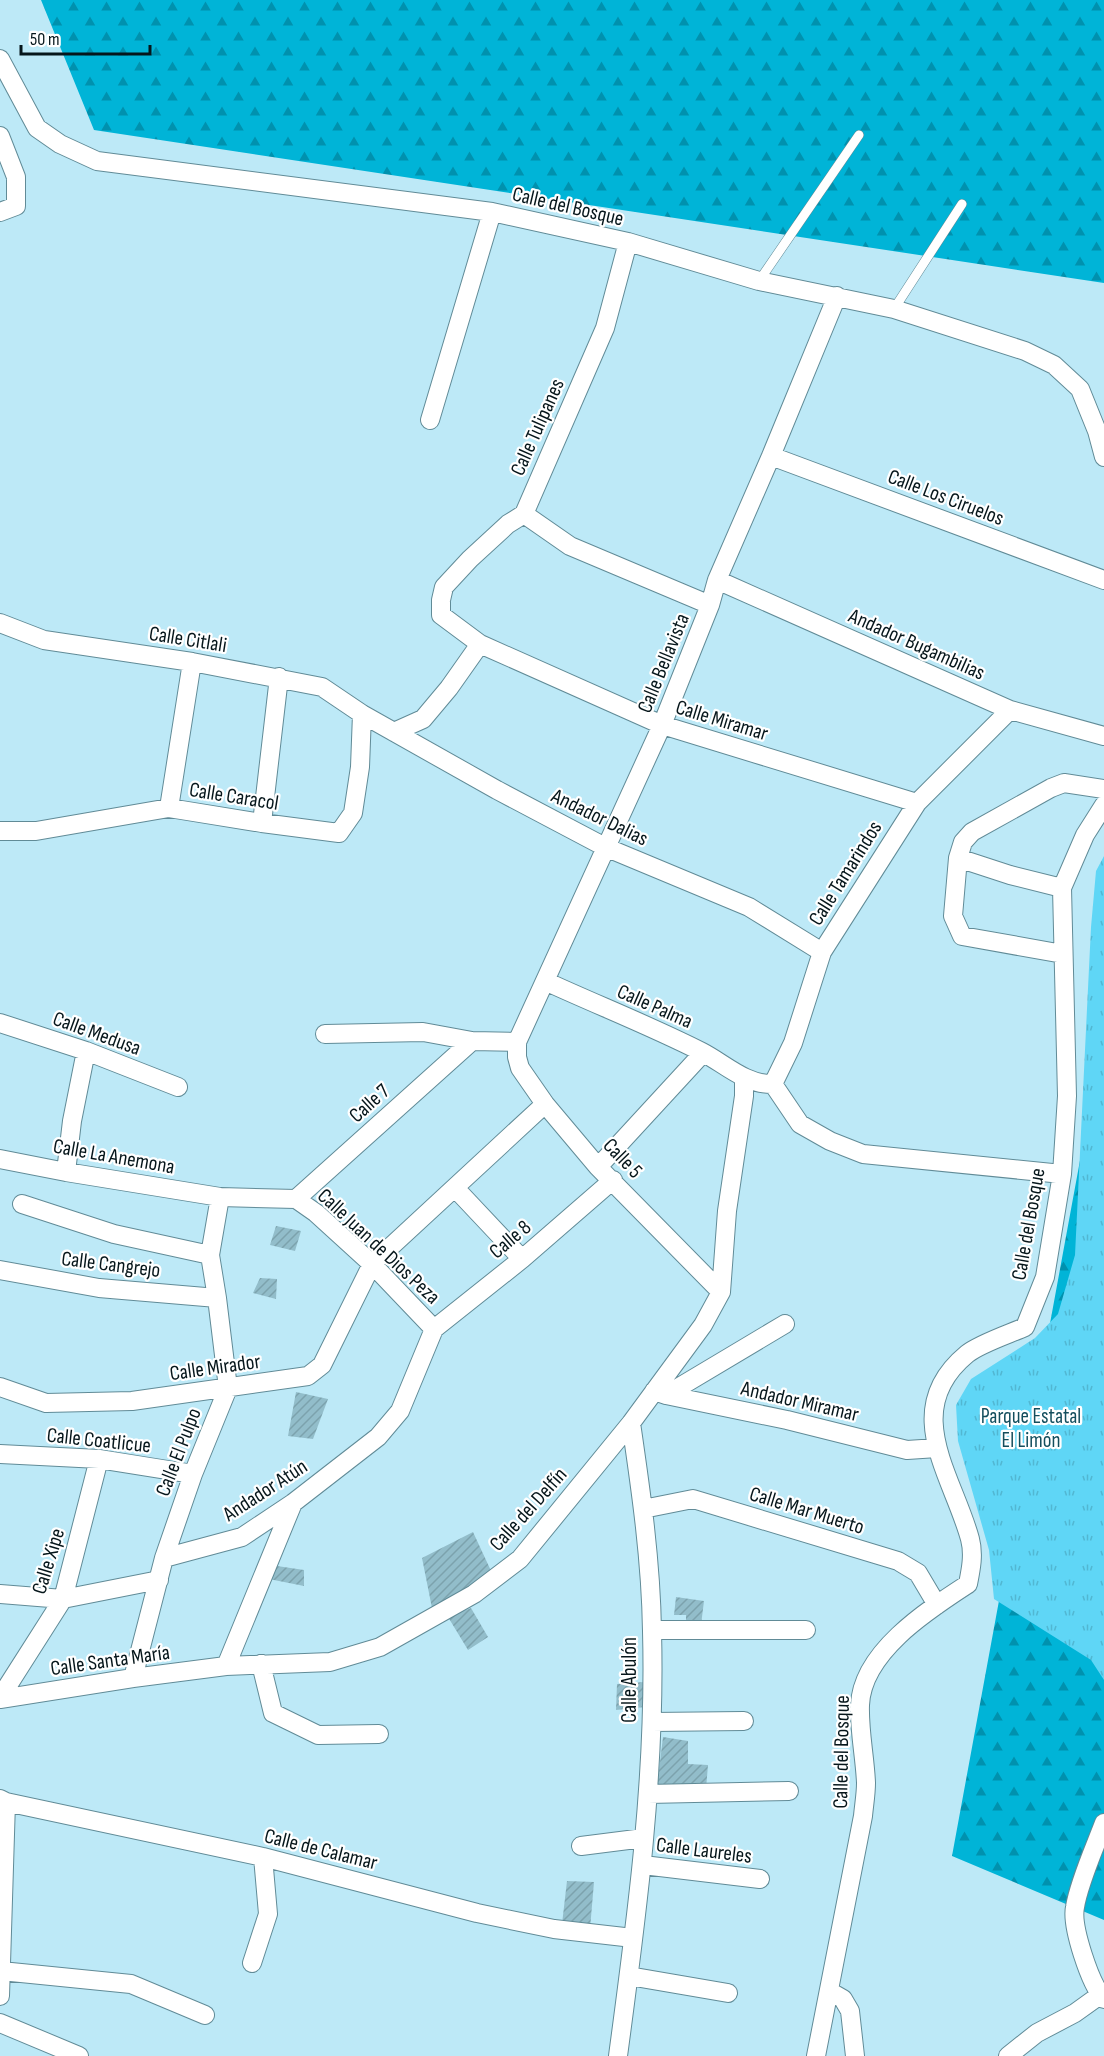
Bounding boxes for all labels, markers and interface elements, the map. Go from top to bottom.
scale bar [21,18,150,56]
text: 50 m [30,29,60,50]
street label: Calle del Bosque [510,182,626,231]
street label: Calle Tulipanes [505,375,570,479]
street label: Calle Los Ciruelos [884,464,1007,531]
street label: Andador Bugambilias [844,603,989,686]
street label: Calle Bellavista [632,610,695,717]
street label: Calle Citlali [147,621,229,658]
street label: Calle Miramar [673,695,771,746]
street label: Calle Caracol [187,777,280,816]
street label: Andador Dalias [547,783,652,852]
street label: Calle Tamarindos [803,817,887,930]
street label: Calle Palma [613,979,696,1034]
street label: Calle Medusa [50,1006,144,1061]
street label: Calle 7 [344,1078,395,1128]
street label: Calle 5 [598,1133,648,1184]
street label: Calle La Anemona [51,1134,177,1179]
street label: Calle del Bosque [1006,1166,1051,1282]
street label: Calle Juan de Dios Peza [312,1183,445,1309]
street label: Calle 8 [484,1215,536,1264]
street label: Calle Cangrejo [60,1246,162,1283]
street label: Calle Mirador [168,1349,262,1386]
street label: Andador Miramar [738,1376,861,1427]
park label: Parque Estatal El Limón [981,1404,1081,1453]
street label: Calle El Pulpo [150,1405,207,1500]
street label: Calle Coatlicue [46,1423,152,1458]
street label: Andador Atún [218,1454,312,1527]
street label: Calle del Delfín [484,1462,572,1556]
street label: Calle Mar Muerto [747,1481,867,1540]
street label: Calle Xipe [27,1525,70,1597]
street label: Calle Abulón [617,1637,642,1723]
street label: Calle Santa María [49,1640,171,1681]
street label: Calle del Bosque [828,1695,855,1809]
street label: Calle de Calamar [262,1823,380,1876]
street label: Calle Laureles [655,1832,753,1869]

